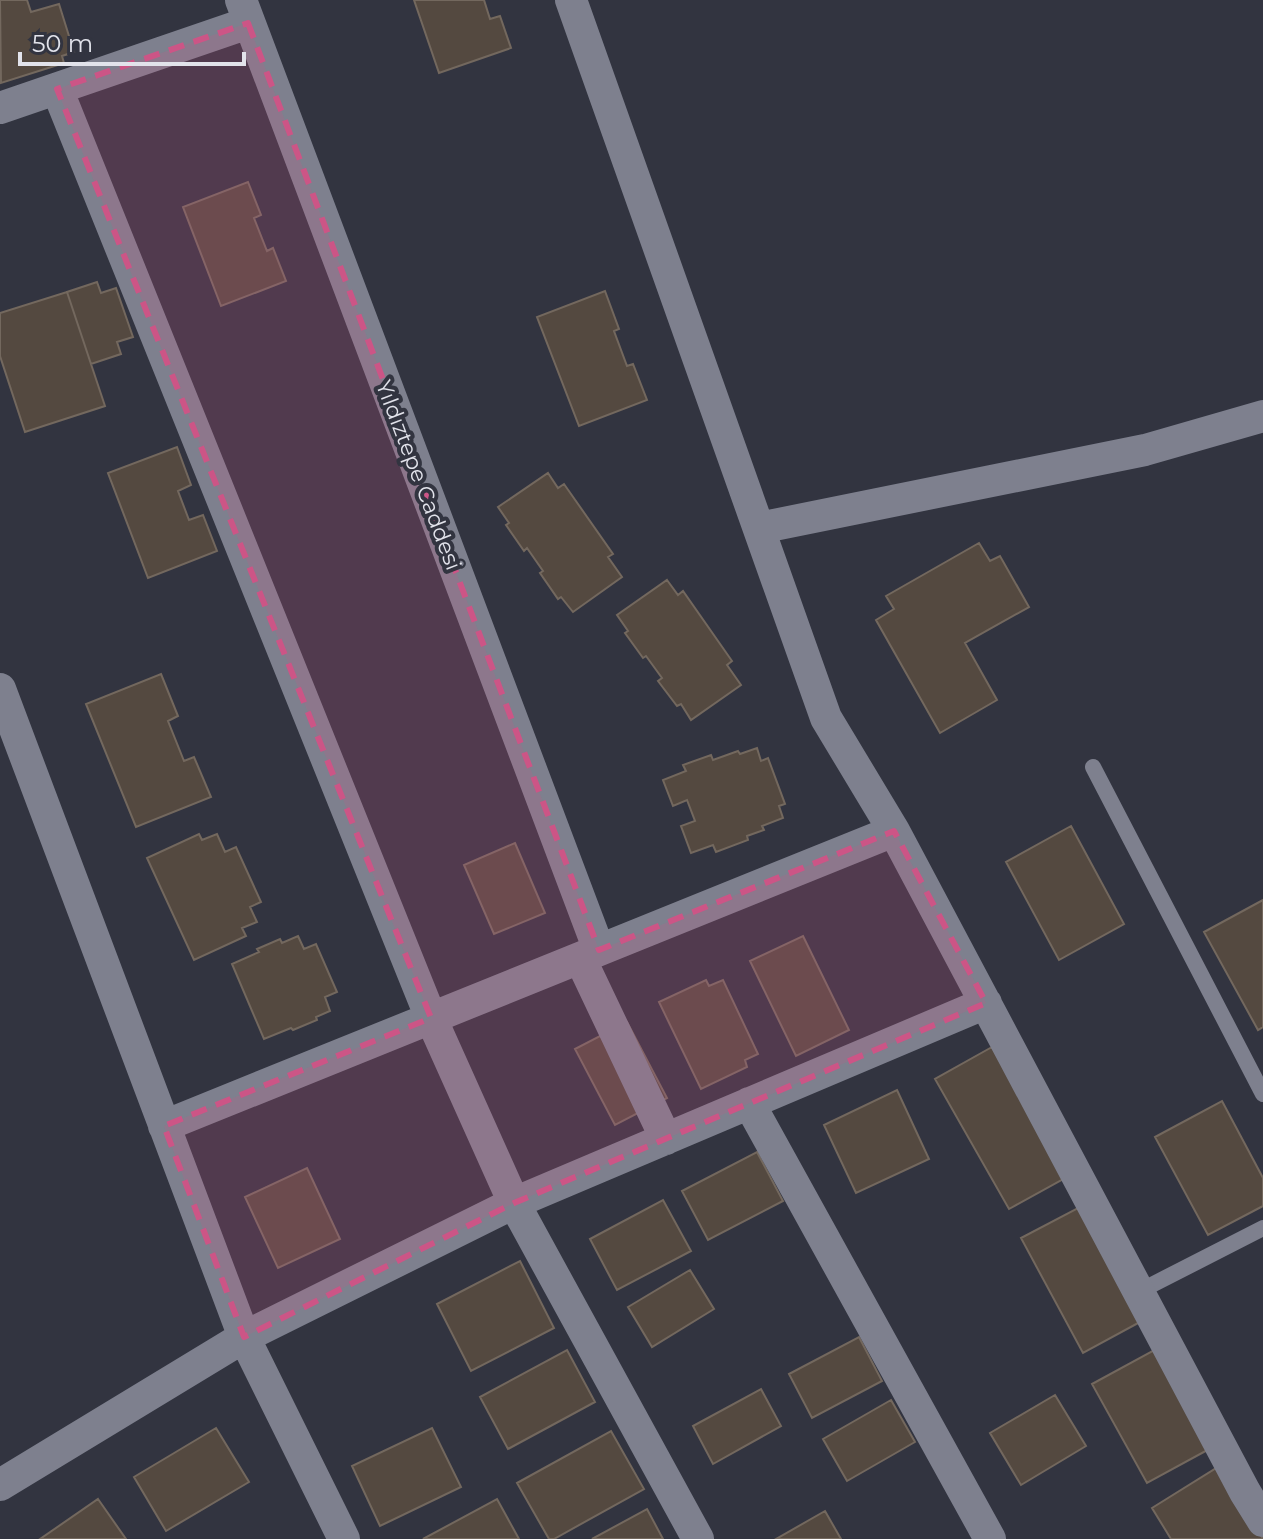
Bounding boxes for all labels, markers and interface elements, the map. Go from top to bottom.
scale bar [20,16,244,66]
text: 50 m [32,29,93,58]
street label: Yıldıztepe Caddesi [370,377,467,574]

